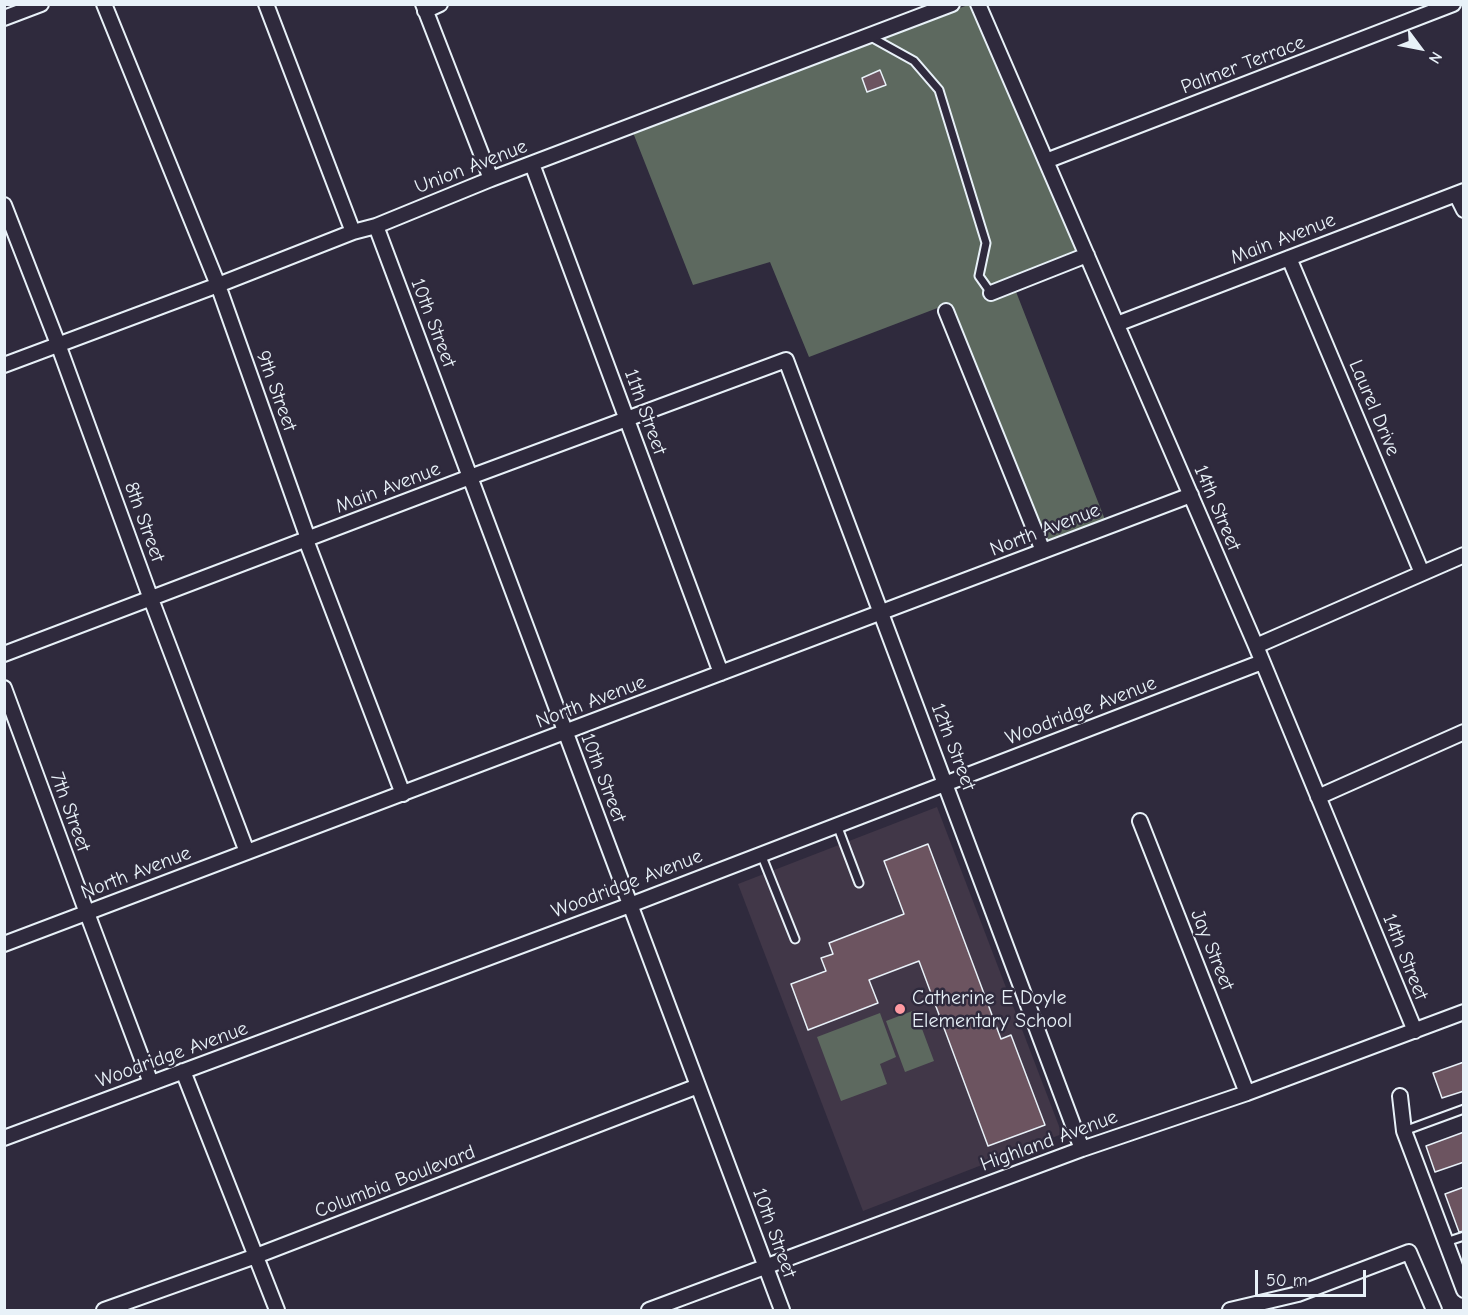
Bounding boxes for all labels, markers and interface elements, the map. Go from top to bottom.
north arrow [1390,18,1450,78]
street label: Palmer Terrace [1178,30,1308,100]
text: N [1425,48,1446,67]
street label: Union Avenue [411,135,531,199]
street label: Main Avenue [1227,208,1339,270]
street label: 10th Street [405,275,461,371]
street label: 9th Street [250,348,302,434]
street label: Laurel Drive [1343,356,1405,460]
street label: 11th Street [618,366,672,458]
street label: Main Avenue [332,457,444,519]
street label: 14th Street [1188,462,1246,554]
street label: 8th Street [118,479,170,565]
street label: North Avenue [987,498,1103,562]
street label: North Avenue [533,670,649,734]
street label: Woodridge Avenue [1002,671,1160,751]
street label: 12th Street [925,700,981,794]
street label: 10th Street [575,730,631,826]
street label: 7th Street [45,769,95,855]
street label: North Avenue [78,841,194,905]
street label: Woodridge Avenue [548,844,706,924]
street label: Jay Street [1185,906,1239,994]
street label: 14th Street [1377,910,1433,1004]
place label: Catherine E Doyle Elementary School [912,986,1072,1033]
marker: Catherine E Doyle Elementary School [893,1002,907,1016]
street label: Woodridge Avenue [93,1016,251,1094]
street label: Highland Avenue [977,1105,1121,1177]
street label: Columbia Boulevard [311,1140,479,1224]
street label: 10th Street [747,1185,801,1281]
scale bar [1258,1258,1369,1296]
text: 50 m [1266,1270,1308,1291]

